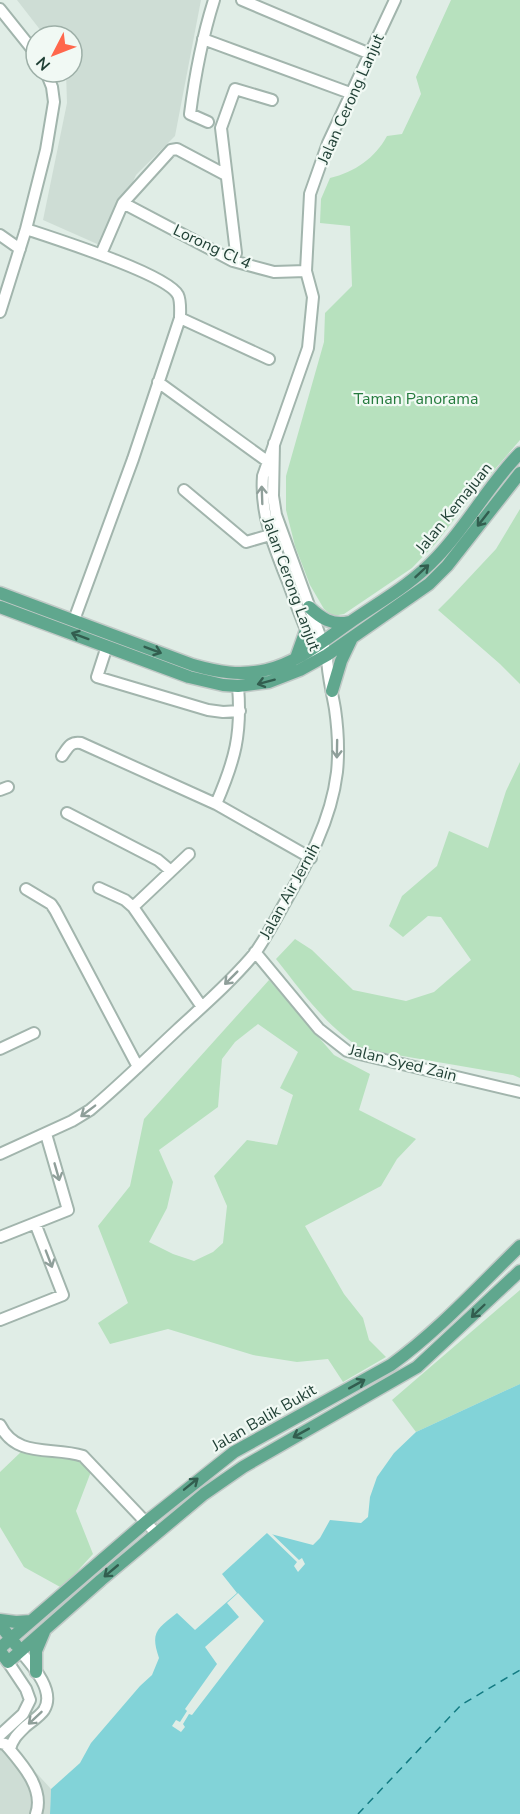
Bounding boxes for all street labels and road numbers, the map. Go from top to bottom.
street label: Jalan Cerong Lanjut [312,30,390,169]
street label: Lorong Cl 4 [169,219,255,275]
street label: Jalan Kemajuan [410,458,497,559]
street label: Jalan Cerong Lanjut [256,513,325,654]
street label: Jalan Air Jernih [254,839,325,944]
street label: Jalan Syed Zain [346,1039,459,1087]
street label: Jalan Balik Bukit [207,1379,321,1457]

